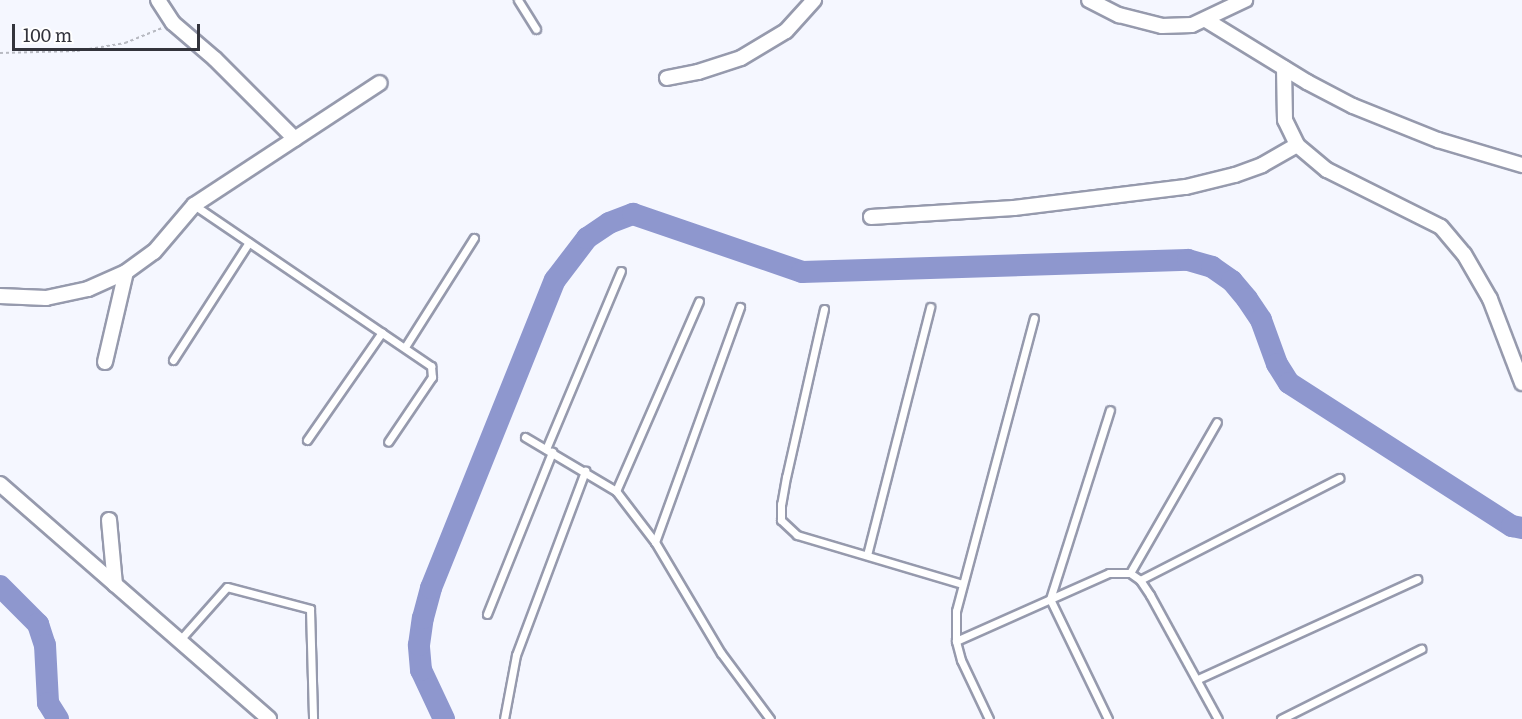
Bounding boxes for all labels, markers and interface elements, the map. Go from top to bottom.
scale bar [15,12,202,50]
text: 100 m [23,21,72,48]

